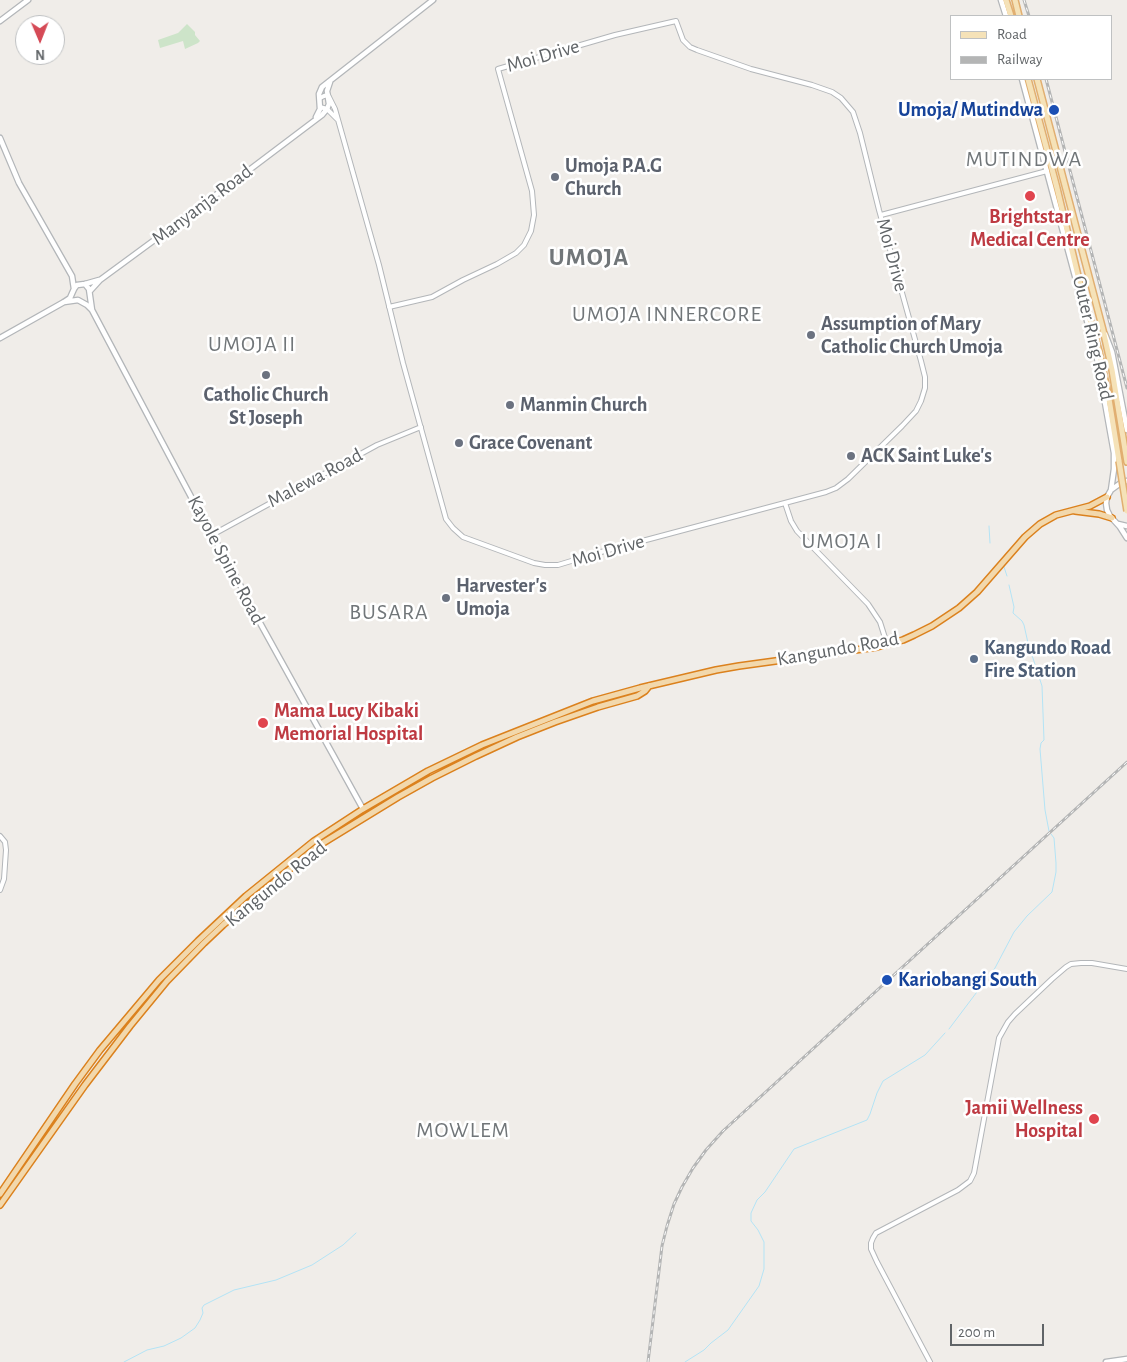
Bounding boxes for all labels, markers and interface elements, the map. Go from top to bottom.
north arrow [15,15,65,65]
legend [950,15,1112,80]
text: Road [997,27,1027,42]
street label: Moi Drive [504,34,582,78]
text: N [35,47,45,61]
text: Railway [997,52,1042,67]
place label: Umoja/ Mutindwa [898,98,1043,122]
marker: Umoja/ Mutindwa [1047,103,1061,117]
district label: MUTINDWA [965,146,1083,172]
place label: Umoja P.A.G Church [565,154,662,201]
street label: Manyanja Road [147,159,257,251]
marker: Umoja P.A.G Church [549,171,561,183]
marker: Brightstar Medical Centre [1023,189,1037,203]
place label: Brightstar Medical Centre [970,205,1090,252]
street label: Moi Drive [871,216,913,294]
district label: UMOJA [548,242,630,272]
street label: Outer Ring Road [1067,273,1119,403]
district label: UMOJA INNERCORE [570,301,764,327]
place label: Assumption of Mary Catholic Church Umoja [821,312,1003,359]
marker: Assumption of Mary Catholic Church Umoja [805,329,817,341]
district label: UMOJA II [207,331,297,357]
marker: Catholic Church St Joseph [260,369,272,381]
place label: Catholic Church St Joseph [203,383,329,430]
place label: Manmin Church [520,393,647,417]
marker: Manmin Church [504,399,516,411]
place label: Grace Covenant [469,431,592,455]
marker: Grace Covenant [453,437,465,449]
street label: Malewa Road [263,443,367,513]
place label: ACK Saint Luke's [861,444,992,468]
marker: ACK Saint Luke's [845,450,857,462]
street label: Kayole Spine Road [182,492,270,628]
district label: UMOJA I [801,528,883,554]
street label: Moi Drive [569,529,647,573]
place label: Harvester's Umoja [456,574,547,621]
marker: Harvester's Umoja [440,592,452,604]
district label: BUSARA [348,599,430,625]
street label: Kangundo Road [775,626,901,672]
place label: Kangundo Road Fire Station [984,636,1111,683]
marker: Kangundo Road Fire Station [968,653,980,665]
place label: Mama Lucy Kibaki Memorial Hospital [274,699,423,746]
marker: Mama Lucy Kibaki Memorial Hospital [256,716,270,730]
street label: Kangundo Road [220,836,332,932]
place label: Kariobangi South [898,968,1037,992]
marker: Kariobangi South [880,973,894,987]
place label: Jamii Wellness Hospital [965,1096,1083,1143]
marker: Jamii Wellness Hospital [1087,1112,1101,1126]
district label: MOWLEM [415,1117,511,1143]
scale bar [952,1314,1046,1346]
text: 200 m [958,1325,995,1340]

